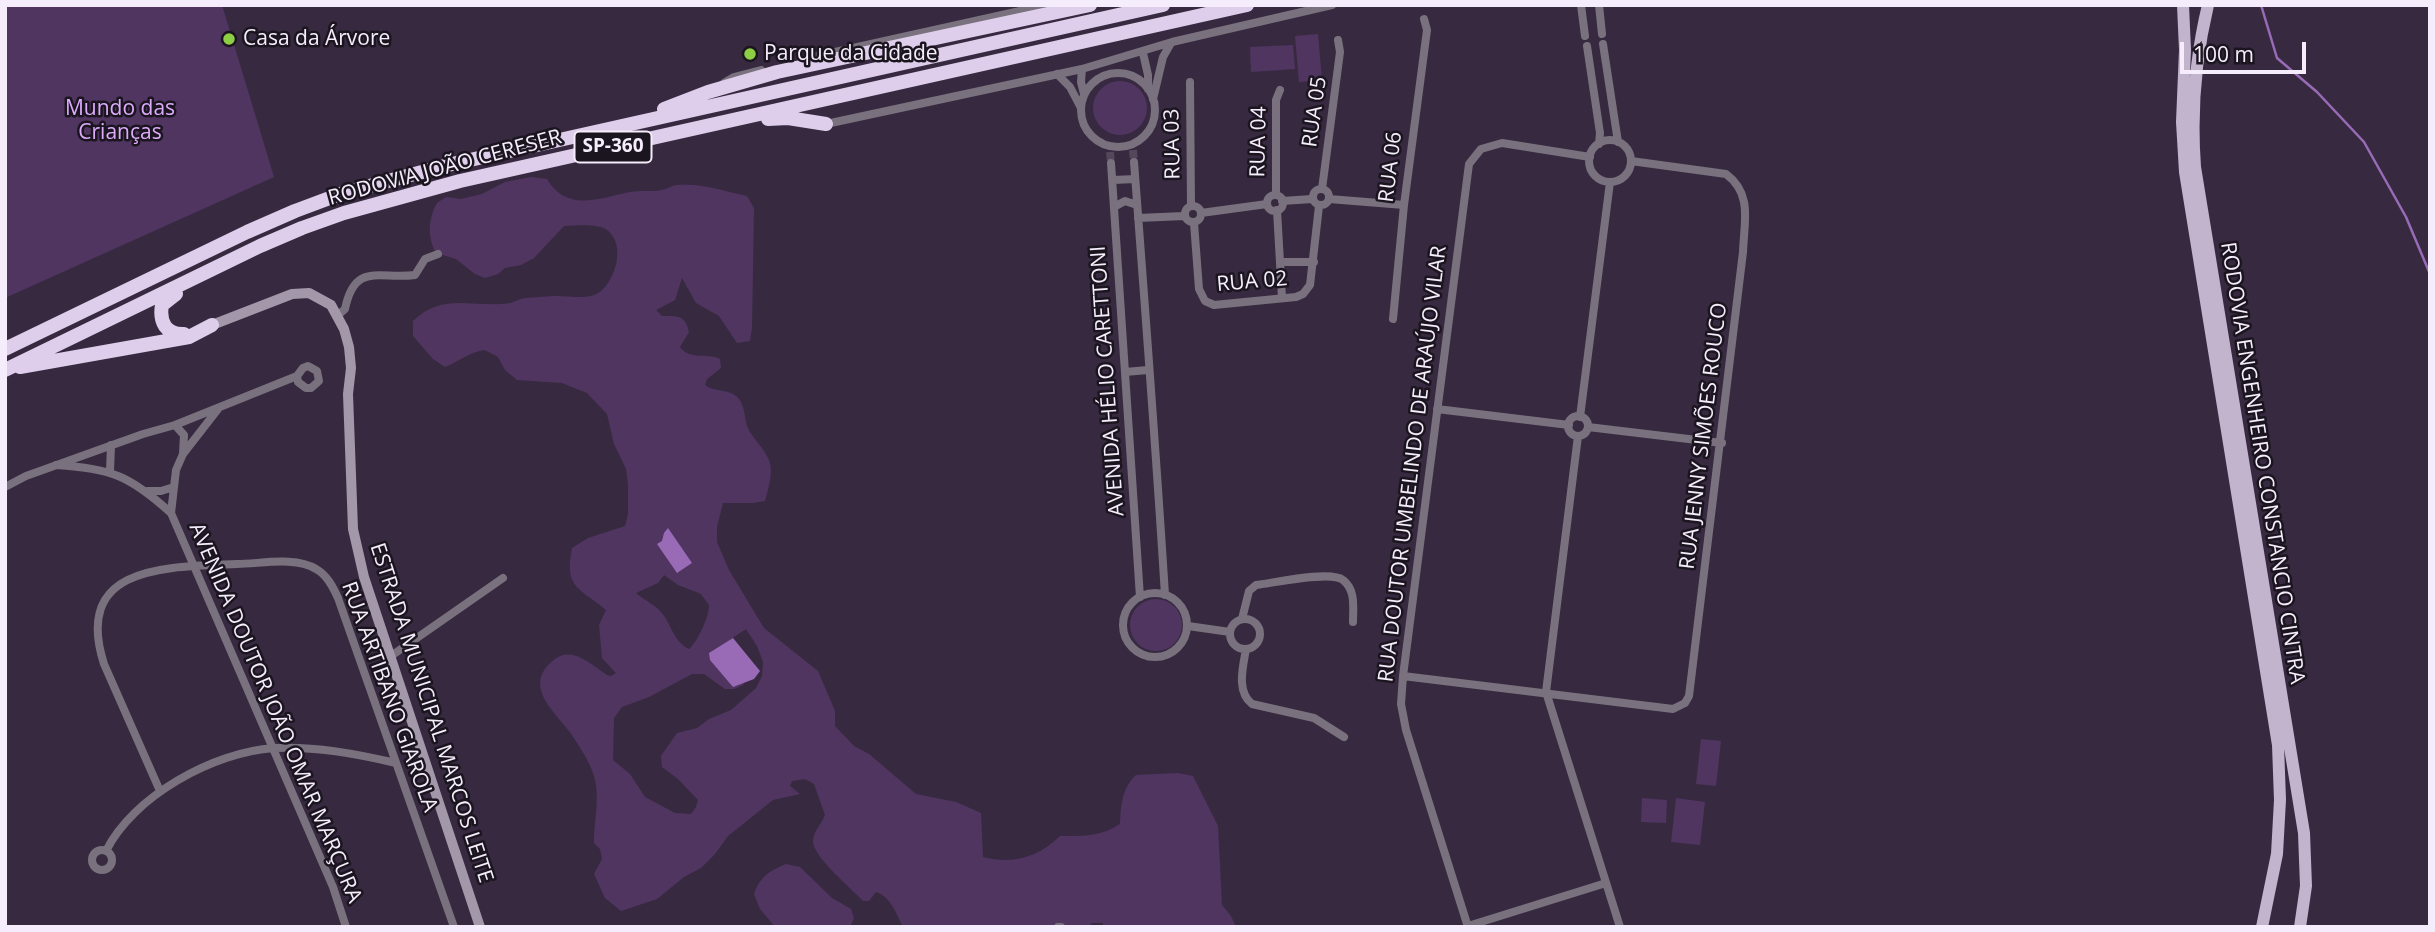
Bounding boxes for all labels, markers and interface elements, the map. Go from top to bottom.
place label: Casa da Árvore [243,26,390,52]
scale bar [2183,28,2309,72]
marker: Casa da Árvore [221,31,237,47]
text: 100 m [2193,40,2254,68]
place label: Parque da Cidade [764,41,938,67]
marker: Parque da Cidade [742,46,758,62]
street label: RUA 05 [1298,75,1332,149]
park label: Mundo das Crianças [65,96,175,146]
street label: RUA 04 [1246,106,1272,178]
street label: RUA 03 [1160,108,1186,180]
street label: RODOVIA JOÃO CERESER [325,125,565,211]
street label: RUA 06 [1374,130,1408,204]
road number: SP-360 [574,132,652,162]
street label: RODOVIA ENGENHEIRO CONSTANCIO CINTRA [2215,240,2309,686]
street label: RUA DOUTOR UMBELINDO DE ARAÚJO VILAR [1374,244,1452,684]
street label: AVENIDA HÉLIO CARETTONI [1086,245,1130,517]
street label: RUA 02 [1216,266,1288,298]
street label: RUA JENNY SIMÕES ROUCO [1675,301,1733,571]
street label: AVENIDA DOUTOR JOÃO OMAR MARÇURA [183,519,367,907]
street label: ESTRADA MUNICIPAL MARCOS LEITE [364,540,498,886]
street label: RUA ARTIBANO GIAROLA [336,578,442,816]

